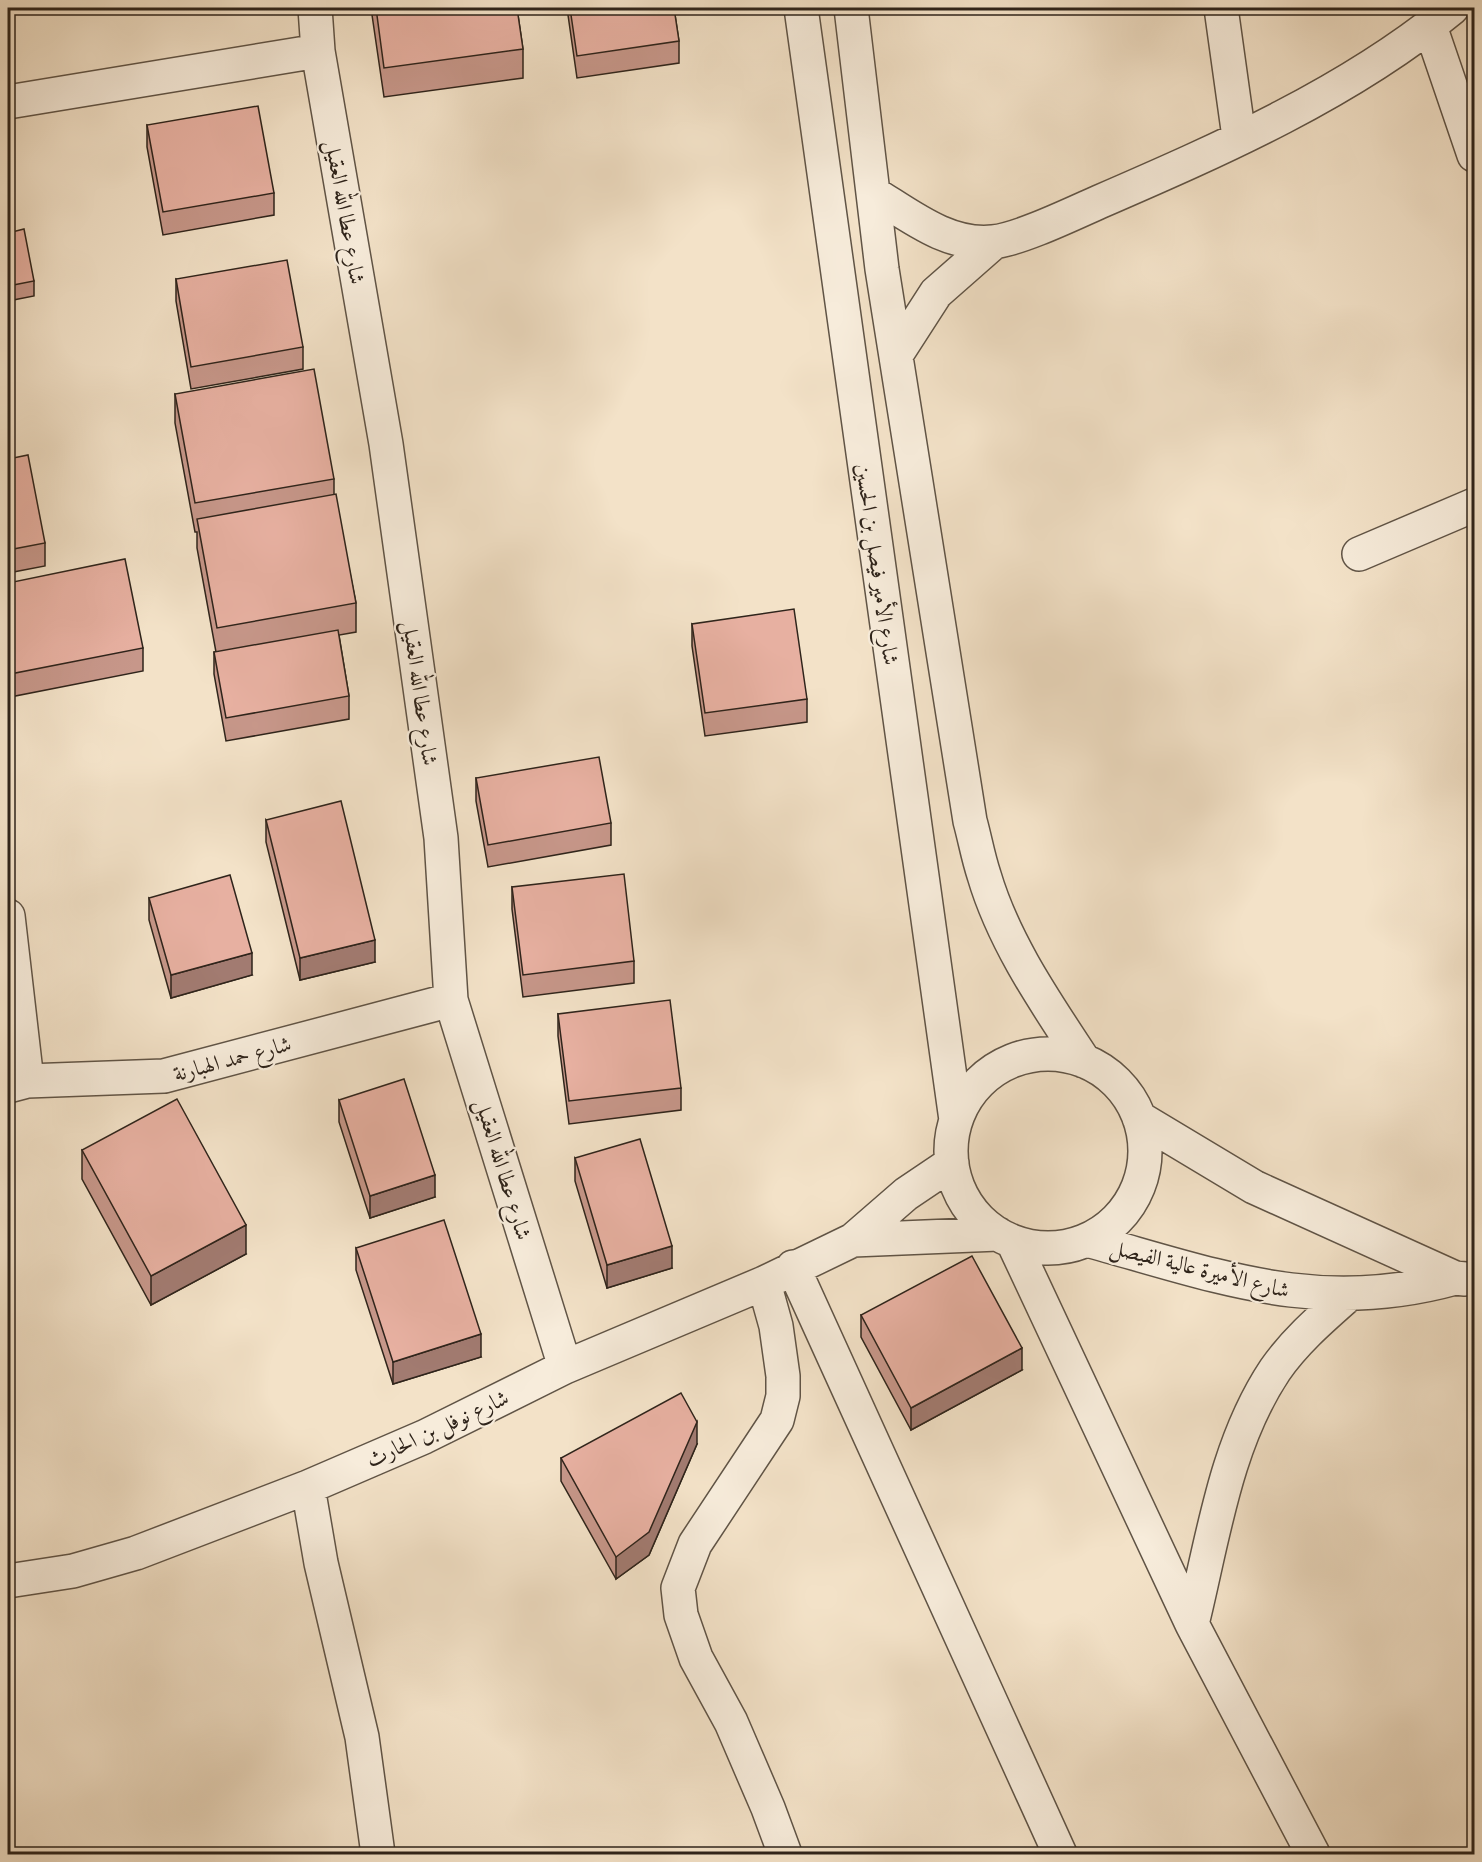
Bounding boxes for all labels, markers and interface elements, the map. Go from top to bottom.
street label: شارع عطا الله العقيل [315,137,375,287]
street label: شارع الأمير فيصل بن الحسين [845,461,908,667]
street label: شارع عطا الله العقيل [392,618,448,768]
street label: شارع حمد الهبارنة [169,1027,295,1092]
street label: شارع عطا الله العقيل [465,1094,542,1244]
street label: شارع الأميرة عالية الفيصل [1106,1230,1293,1309]
street label: شارع نوفل بن الحارث [360,1381,515,1478]

